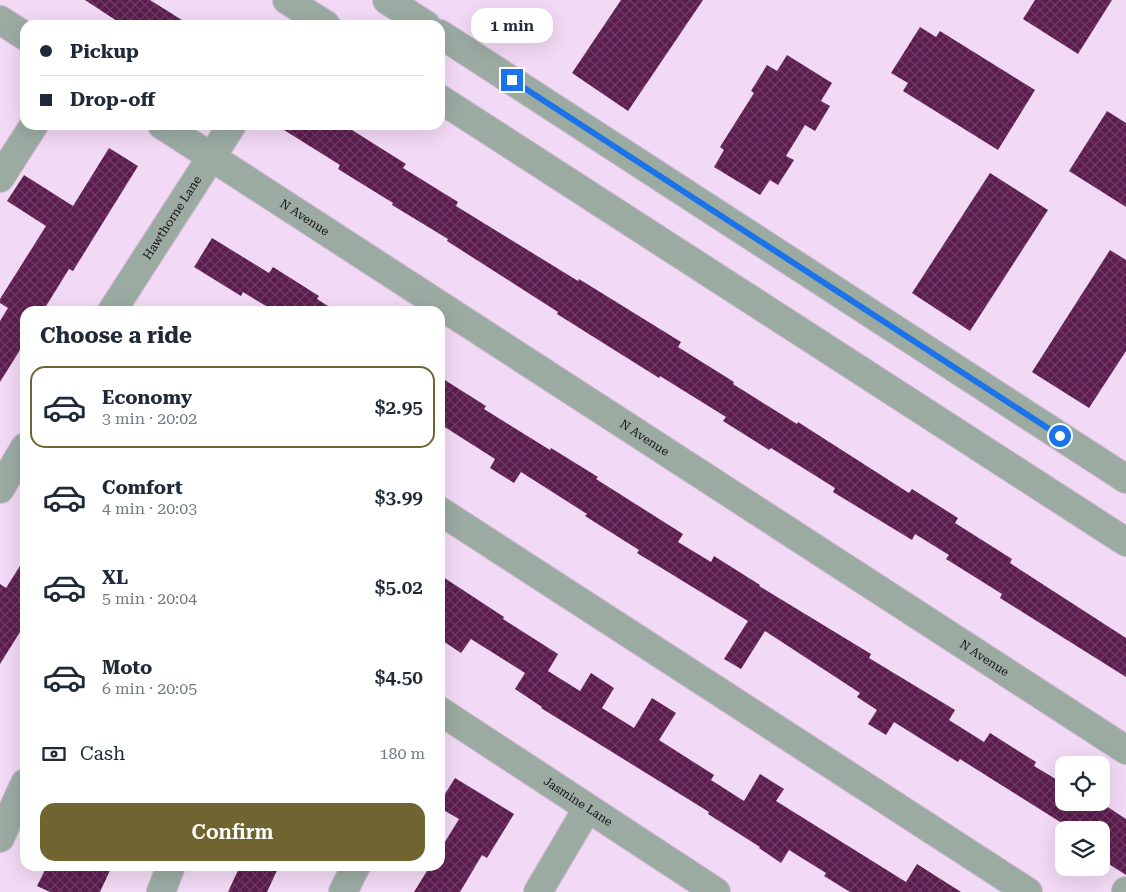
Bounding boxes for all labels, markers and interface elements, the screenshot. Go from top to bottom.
callout: 1 min [471,8,553,42]
text: 1 min [490,16,534,35]
text: Pickup [70,40,139,63]
route end [501,69,523,91]
text: Drop-off [70,88,155,111]
street label: Hawthorne Lane [140,173,205,262]
street label: N Avenue [277,196,332,239]
text: Choose a ride [40,323,192,348]
icon: car [42,385,87,430]
text: Economy [102,386,192,409]
text: $2.95 [375,396,423,419]
text: 3 min · 20:02 [102,409,197,428]
street label: N Avenue [617,417,672,459]
route start [1049,425,1071,447]
icon: car [42,475,87,520]
text: Comfort [102,476,183,499]
text: $3.99 [375,486,423,509]
text: 4 min · 20:03 [102,499,197,518]
icon: car [42,565,87,610]
text: XL [102,566,128,589]
text: $5.02 [375,576,423,599]
text: 5 min · 20:04 [102,589,197,608]
street label: N Avenue [957,637,1012,679]
icon: car [42,655,87,700]
text: Moto [102,656,152,679]
text: $4.50 [375,666,423,689]
text: 6 min · 20:05 [102,679,197,698]
icon: cash [40,740,68,768]
text: Cash [80,742,125,765]
text: 180 m [379,744,425,763]
map controls [1055,756,1110,876]
button: locate [1055,756,1110,811]
street label: Jasmine Lane [541,774,615,829]
button: Confirm [40,803,425,861]
button: layers [1055,821,1110,876]

